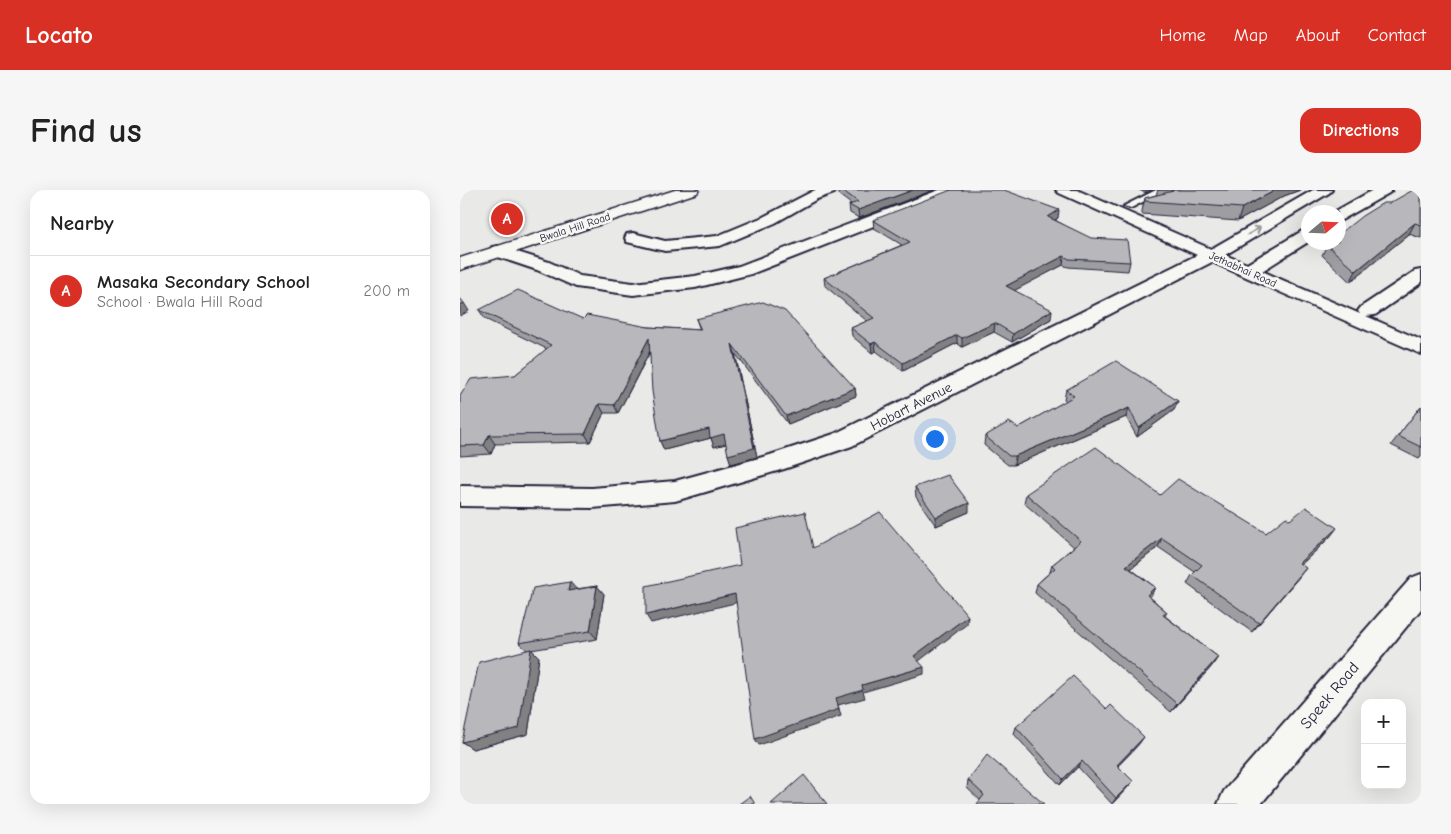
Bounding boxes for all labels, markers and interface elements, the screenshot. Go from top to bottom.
text: Locato [25,21,93,49]
text: Home [1159,25,1206,46]
text: Map [1234,25,1268,46]
text: About [1296,25,1340,46]
text: Contact [1368,25,1426,46]
button: Directions [1300,108,1421,153]
text: Find us [30,110,142,151]
pin: A [491,200,523,238]
north arrow [1301,205,1346,250]
street label: Bwala Hill Road [538,210,612,245]
text: Nearby [50,211,114,235]
one-way arrow [1247,225,1261,235]
street label: Jethabhai Road [1207,249,1279,290]
text: Masaka Secondary School [97,271,310,293]
text: A [62,282,70,300]
text: 200 m [364,282,410,300]
text: School · Bwala Hill Road [97,293,263,311]
street label: Hobart Avenue [868,379,955,434]
your location [922,426,948,452]
street label: Speek Road [1297,659,1363,732]
map controls [1361,699,1406,789]
button: + [1361,699,1406,744]
button: − [1361,744,1406,789]

